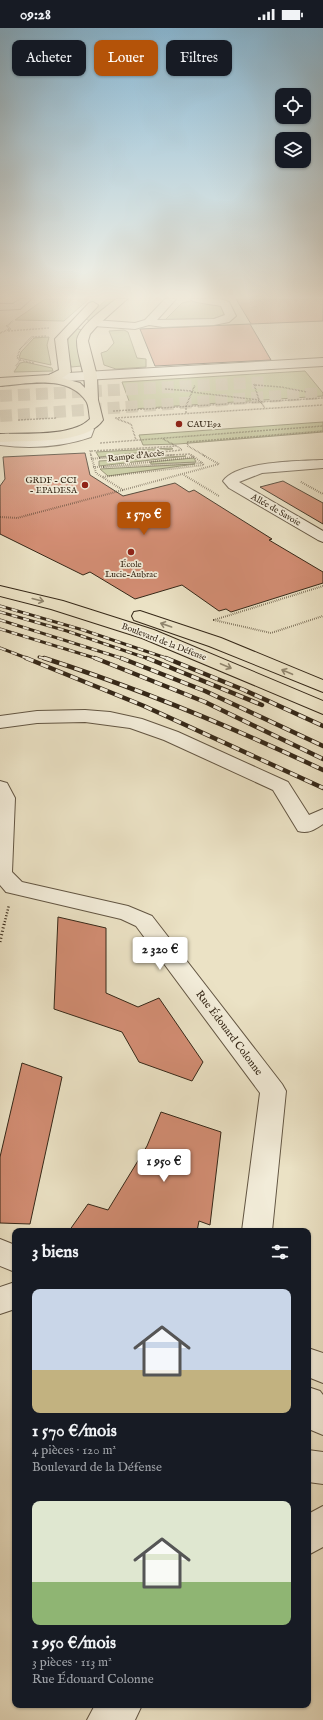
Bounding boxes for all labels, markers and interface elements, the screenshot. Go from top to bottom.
text: 09:28 [20,5,51,24]
chip: Acheter [12,40,86,76]
chip: Louer [94,40,158,76]
chip: Filtres [166,40,232,76]
map controls [275,88,311,168]
button: locate [275,88,311,124]
button: layers [275,132,311,168]
marker: CAUE92 [174,419,184,429]
place label: CAUE92 [187,419,221,430]
street label: Rampe d'Accès [107,448,165,464]
place label: GRDF - CCI - EPADESA [25,475,78,496]
marker: GRDF - CCI - EPADESA [80,480,90,490]
street label: Allée de Savoie [248,491,303,529]
pin: 1 570 € [107,502,181,536]
text: 1 570 € [126,506,162,523]
marker: École Lucie-Aubrac [126,547,136,557]
place label: École Lucie-Aubrac [105,559,157,580]
one-way arrow [31,597,44,604]
one-way arrow [160,620,172,628]
street label: Boulevard de la Défense [120,621,208,663]
one-way arrow [220,663,232,670]
one-way arrow [281,667,293,675]
pin: 2 320 € [123,937,197,971]
text: 2 320 € [142,941,178,958]
street label: Rue Édouard Colonne [192,988,266,1078]
pin: 1 950 € [127,1149,201,1183]
text: 1 950 € [147,1153,181,1170]
icon: filters [269,1241,291,1263]
text: 3 biens [32,1242,78,1263]
icon: home [126,1315,198,1387]
text: 1 570 €/mois [32,1421,117,1442]
text: 4 pièces · 120 m² [32,1442,116,1459]
text: Boulevard de la Défense [32,1459,162,1476]
icon: home [126,1527,198,1599]
text: 1 950 €/mois [32,1633,116,1654]
text: 3 pièces · 113 m² [32,1654,112,1671]
text: Rue Édouard Colonne [32,1671,154,1688]

